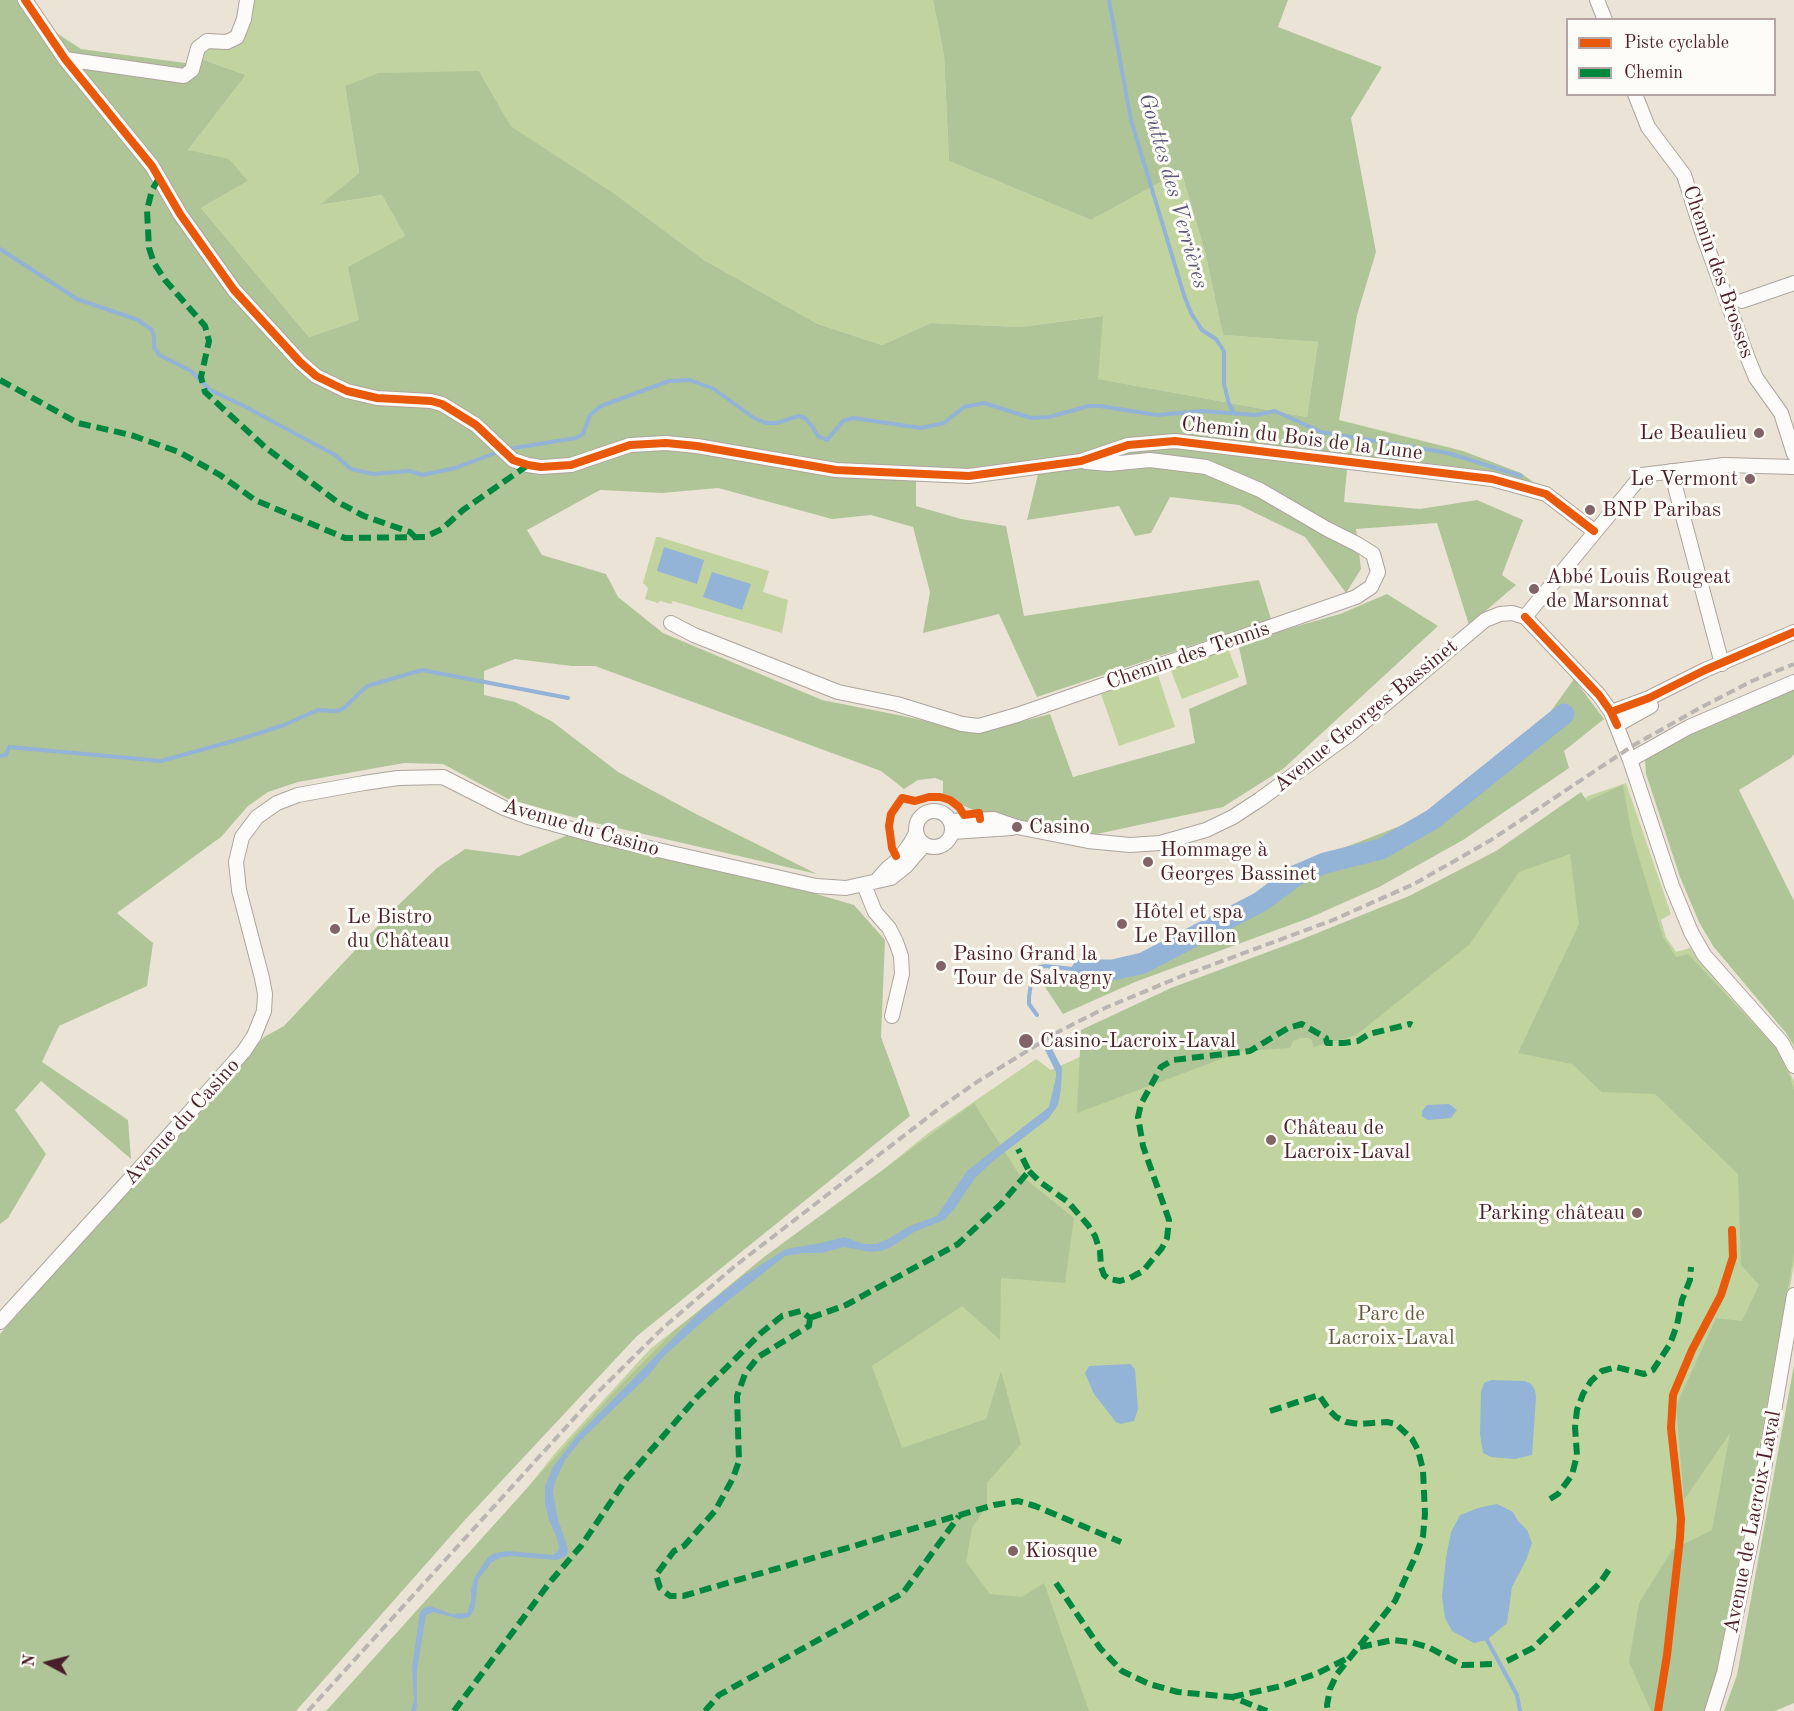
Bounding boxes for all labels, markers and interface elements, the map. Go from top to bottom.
legend [1566,18,1776,96]
text: Piste cyclable [1624,34,1729,52]
text: Chemin [1624,64,1683,82]
water label: Gouttes des Verrières [1132,90,1214,292]
street label: Chemin des Brosses [1677,182,1759,362]
street label: Chemin du Bois de la Lune [1180,412,1424,466]
place label: Le Beaulieu [1639,420,1747,446]
marker: Le Beaulieu [1752,426,1766,440]
place label: Le Vermont [1630,466,1738,492]
marker: Le Vermont [1743,472,1757,486]
place label: BNP Paribas [1602,497,1721,523]
marker: BNP Paribas [1583,503,1597,517]
place label: Abbé Louis Rougeat de Marsonnat [1546,564,1731,614]
marker: Abbé Louis Rougeat de Marsonnat [1527,582,1541,596]
street label: Chemin des Tennis [1103,616,1273,696]
street label: Avenue Georges Bassinet [1269,634,1463,798]
street label: Avenue du Casino [500,794,662,862]
place label: Casino [1029,814,1090,840]
marker: Casino [1010,820,1024,834]
place label: Hommage à Georges Bassinet [1160,837,1317,887]
marker: Hommage à Georges Bassinet [1141,855,1155,869]
place label: Hôtel et spa Le Pavillon [1134,899,1243,949]
place label: Le Bistro du Château [347,904,450,954]
marker: Hôtel et spa Le Pavillon [1115,917,1129,931]
marker: Le Bistro du Château [328,922,342,936]
place label: Pasino Grand la Tour de Salvagny [953,941,1113,991]
marker: Pasino Grand la Tour de Salvagny [934,959,948,973]
place label: Casino-Lacroix-Laval [1040,1028,1236,1054]
marker: Casino-Lacroix-Laval [1017,1032,1035,1050]
street label: Avenue du Casino [119,1054,245,1190]
place label: Château de Lacroix-Laval [1283,1115,1410,1165]
marker: Château de Lacroix-Laval [1264,1133,1278,1147]
place label: Parking château [1478,1200,1625,1226]
marker: Parking château [1630,1206,1644,1220]
park label: Parc de Lacroix-Laval [1327,1301,1455,1351]
street label: Avenue de Lacroix-Laval [1719,1409,1787,1635]
place label: Kiosque [1025,1538,1097,1564]
marker: Kiosque [1006,1544,1020,1558]
north arrow [18,1633,78,1693]
text: N [21,1654,39,1668]

